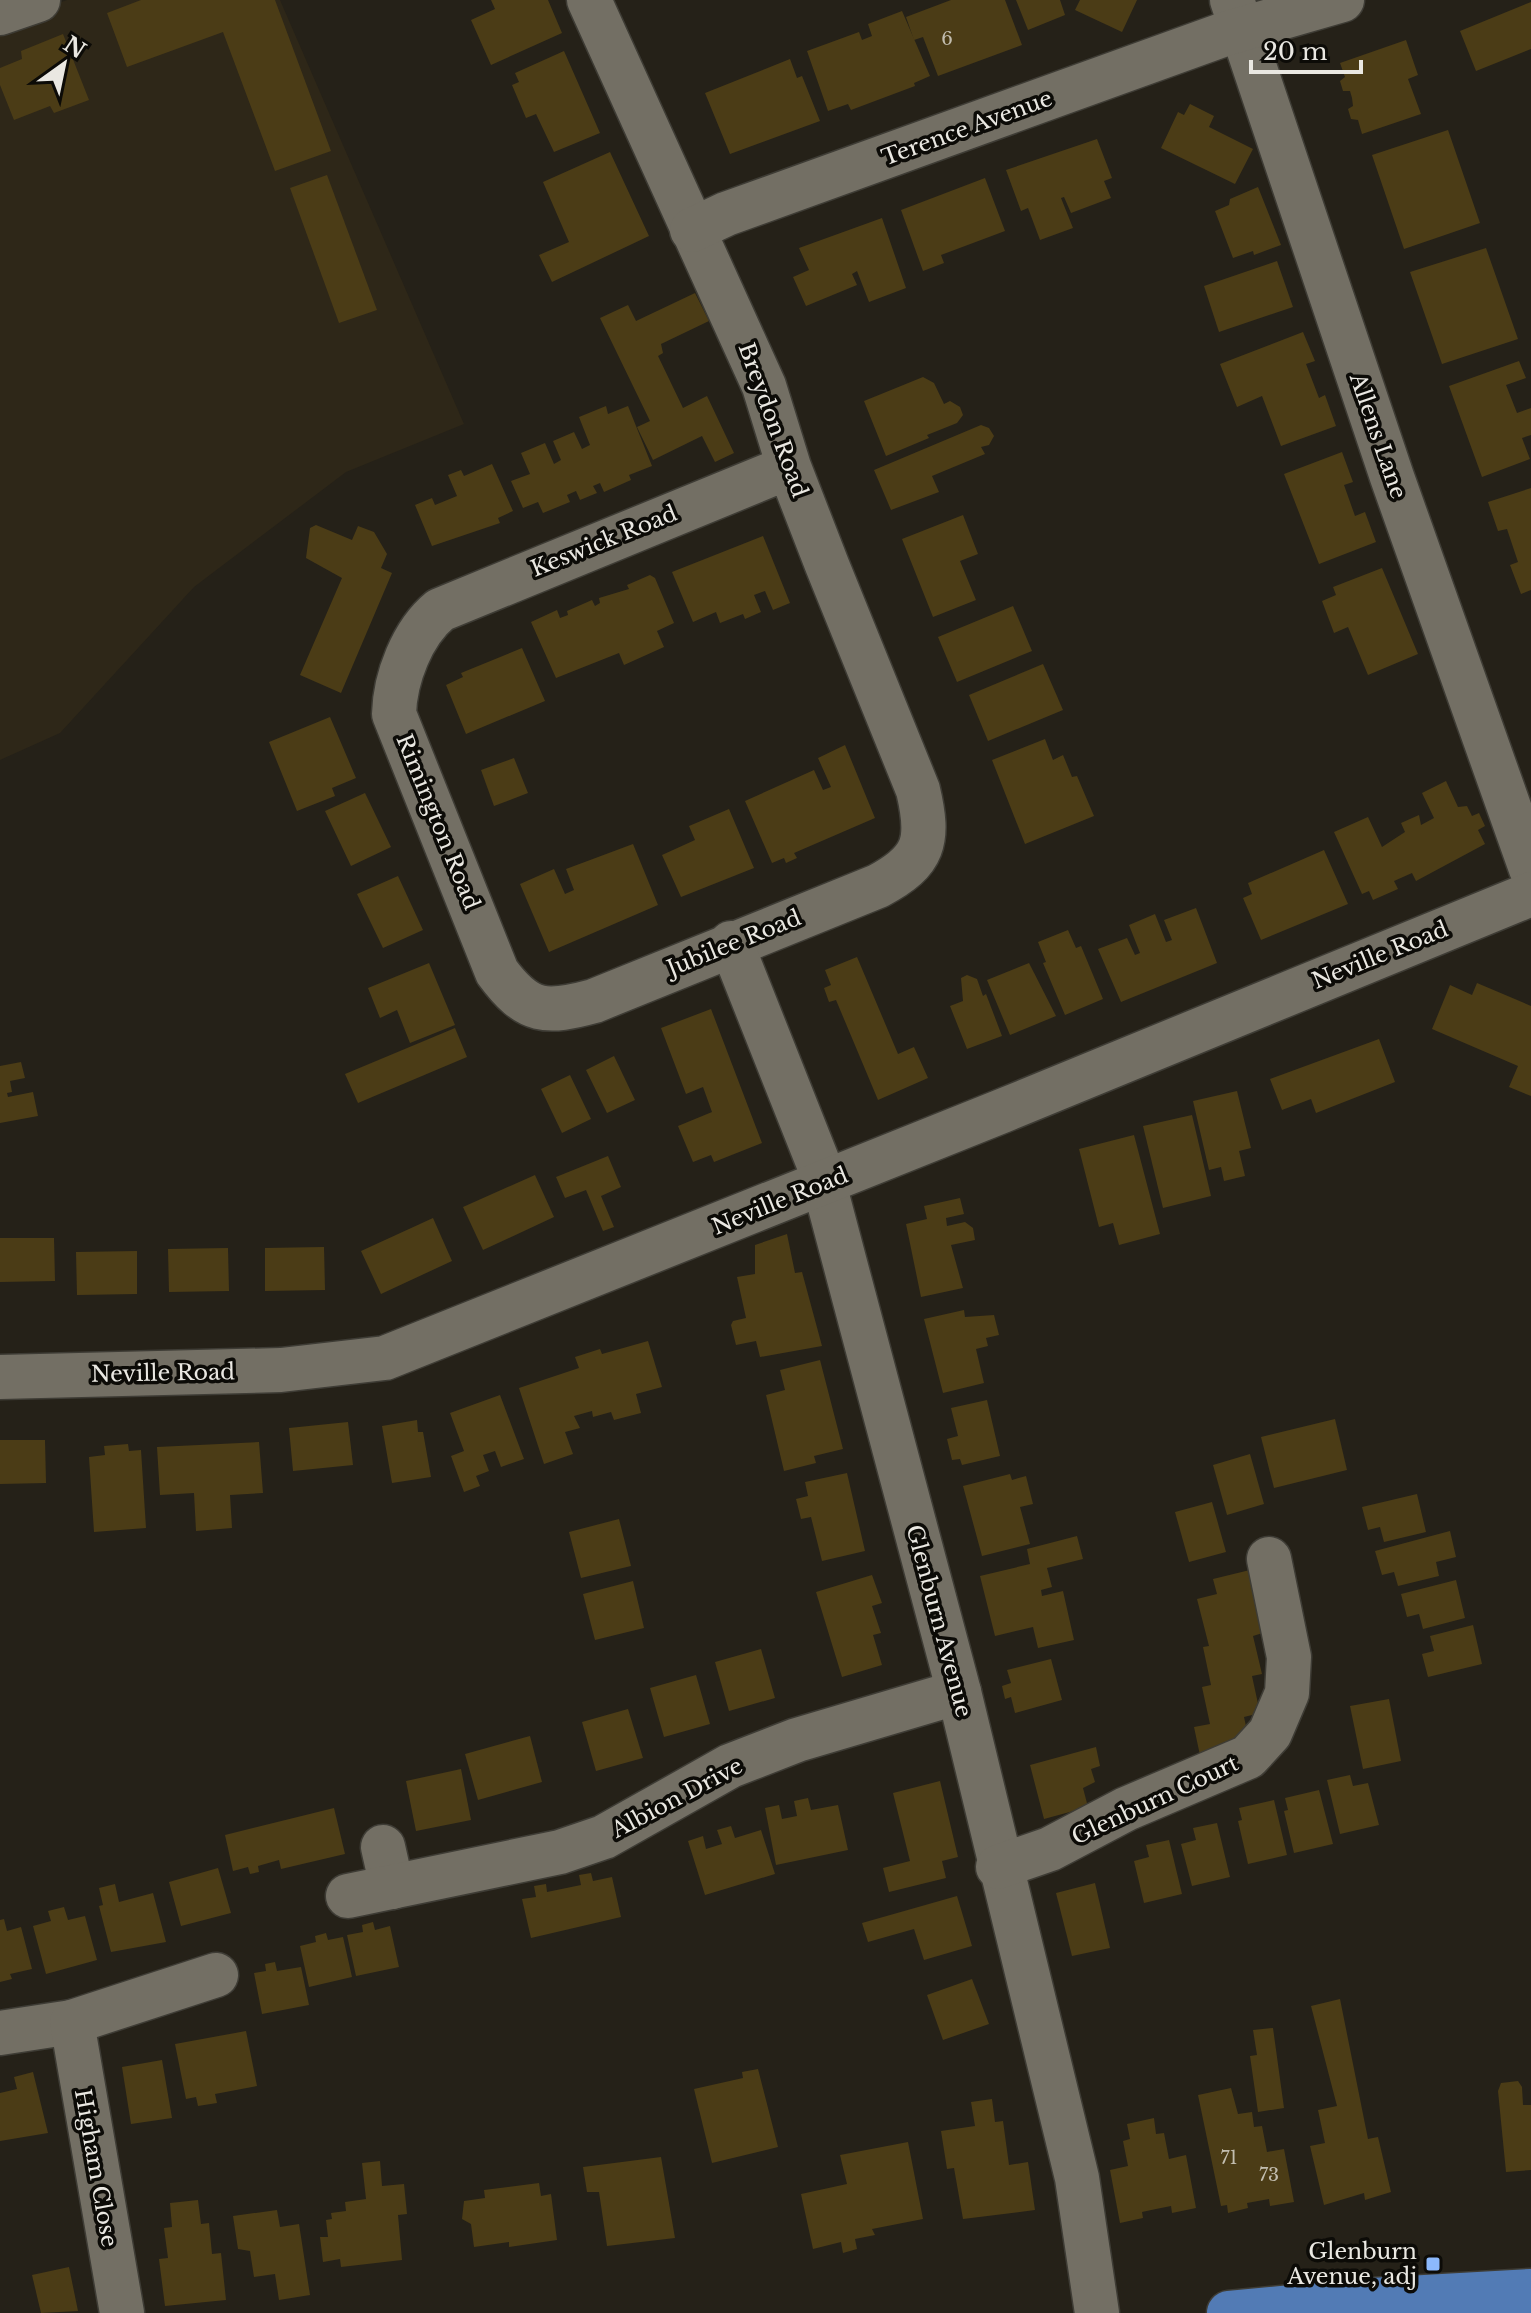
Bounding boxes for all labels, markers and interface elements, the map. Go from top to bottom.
north arrow [24,24,104,104]
scale bar [1251,24,1361,74]
house number: 6 [941,28,953,50]
text: N [59,31,91,65]
text: 20 m [1263,37,1328,66]
street label: Terence Avenue [878,85,1056,171]
street label: Breydon Road [733,339,813,501]
street label: Allens Lane [1344,369,1412,502]
street label: Keswick Road [527,499,681,583]
street label: Rimington Road [390,730,486,914]
street label: Jubilee Road [660,904,805,983]
street label: Neville Road [1308,915,1452,995]
street label: Neville Road [708,1161,852,1241]
street label: Neville Road [91,1358,235,1388]
street label: Glenburn Avenue [900,1522,978,1720]
street label: Glenburn Court [1067,1749,1243,1850]
street label: Albion Drive [606,1752,747,1844]
street label: Higham Close [69,2087,123,2249]
house number: 71 [1220,2147,1238,2169]
house number: 73 [1259,2164,1279,2186]
place label: Glenburn Avenue, adj [1286,2238,1417,2290]
marker: Glenburn Avenue, adj [1424,2255,1442,2273]

